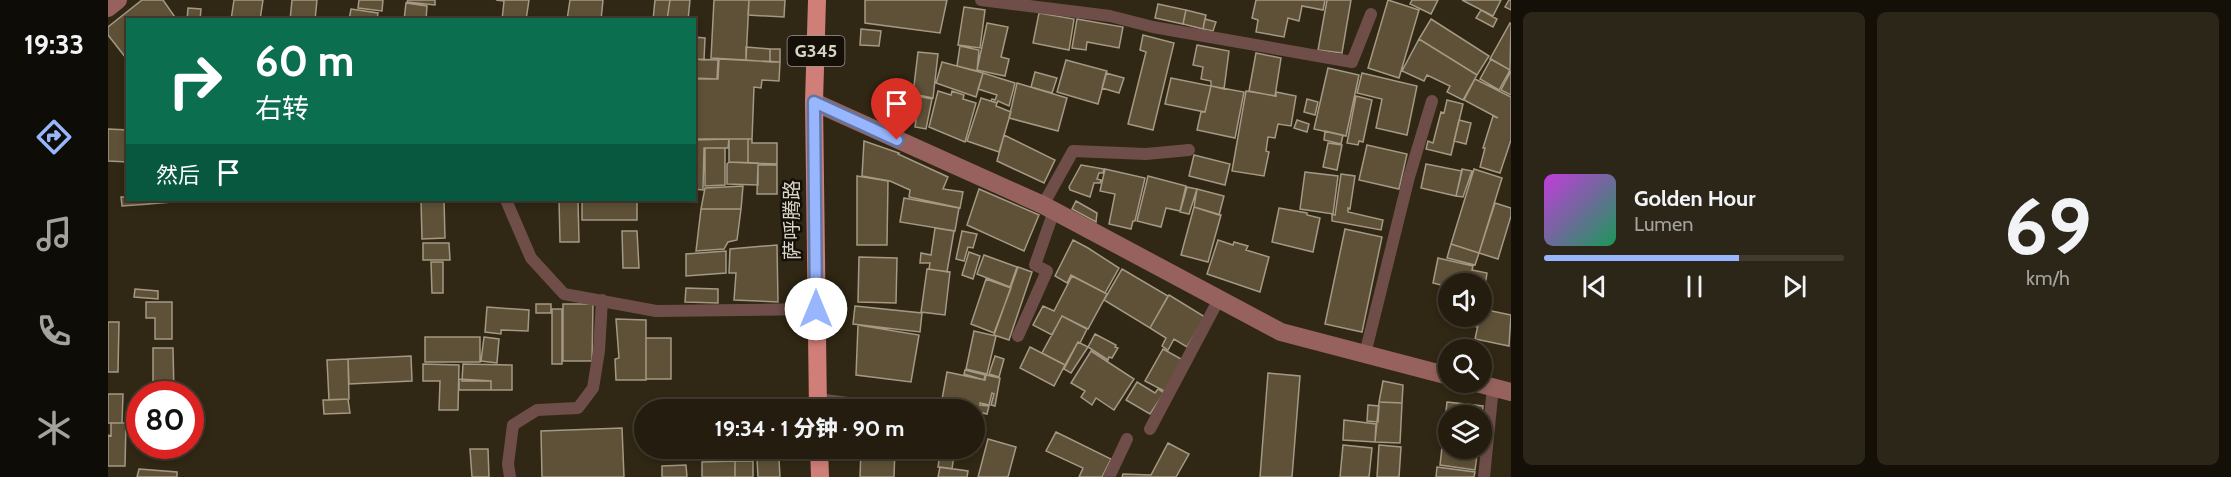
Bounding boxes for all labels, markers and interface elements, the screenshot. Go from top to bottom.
text: 19:33 [24,28,84,61]
text: 60 m [255,35,354,87]
road number: G345 [788,36,844,66]
icon: right [156,42,234,120]
pin [871,78,922,140]
icon: arrive [880,87,913,120]
text: 右转 [255,92,309,125]
icon: directions [33,116,75,158]
icon: arrive [212,156,245,189]
text: 然后 [156,162,200,189]
text: 69 [2004,179,2092,274]
street label: 萨呼腾路 [780,180,804,260]
text: Golden Hour [1634,185,1755,212]
text: Lumen [1634,212,1693,236]
icon: music [33,213,75,255]
text: km/h [2026,266,2070,290]
icon: previous [1578,270,1611,303]
icon: pause [1678,270,1711,303]
icon: next [1778,270,1811,303]
map controls [1438,273,1492,459]
button: sound [1438,273,1492,327]
position arrow [784,277,848,341]
icon: phone [33,310,75,352]
button: search [1438,339,1492,393]
speed limit sign: 80 [126,381,204,459]
button: layers [1438,405,1492,459]
icon: climate [33,407,75,449]
text: 19:34 · 1 分钟 · 90 m [715,415,904,442]

